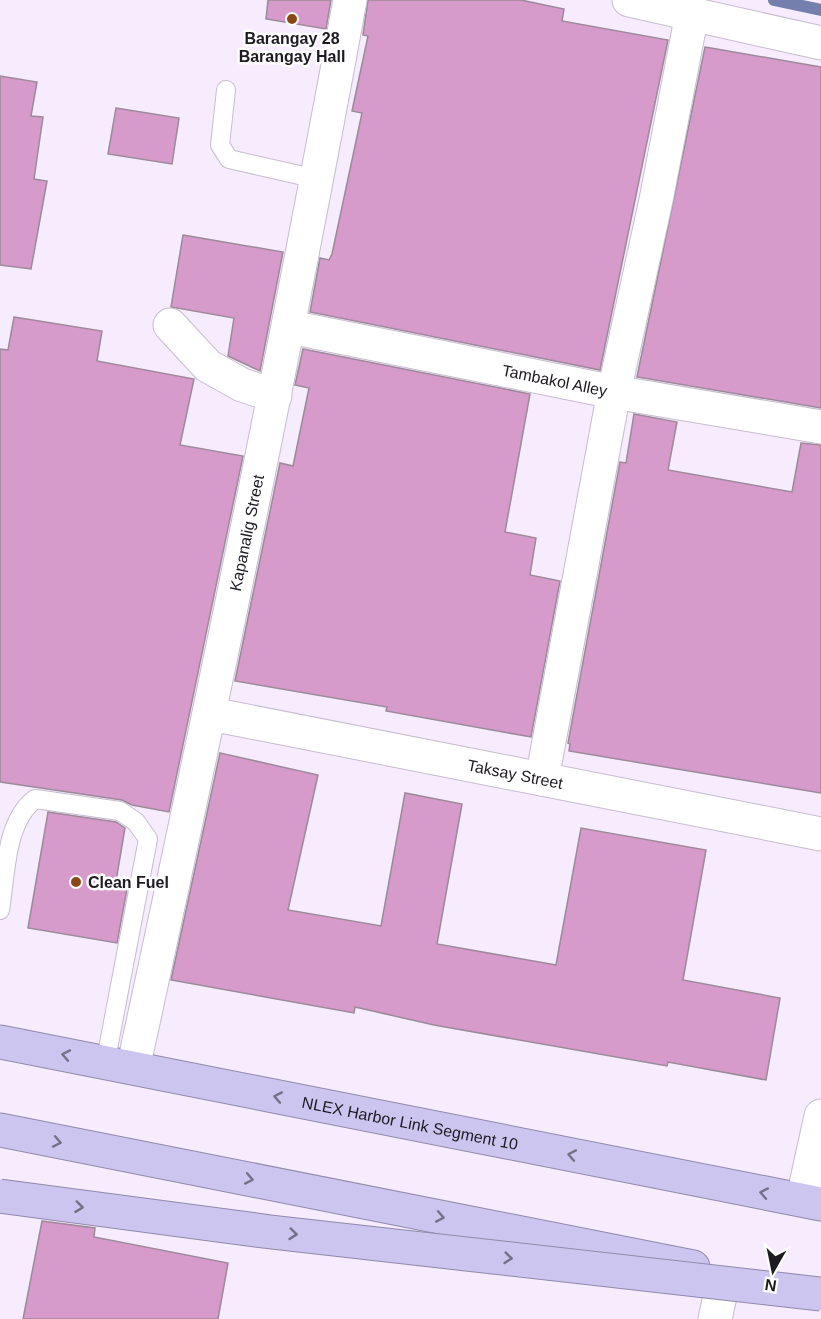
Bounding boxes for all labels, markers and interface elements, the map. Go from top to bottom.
marker: Barangay 28 Barangay Hall [285,12,299,26]
place label: Barangay 28 Barangay Hall [239,30,345,65]
street label: Tambakol Alley [501,362,609,399]
street label: Kapanalig Street [227,473,267,593]
street label: Taksay Street [466,757,565,792]
place label: Clean Fuel [88,874,169,891]
marker: Clean Fuel [69,875,83,889]
one-way arrow [61,1049,71,1062]
one-way arrow [273,1091,283,1104]
street label: NLEX Harbor Link Segment 10 [301,1094,520,1153]
one-way arrow [52,1135,62,1148]
one-way arrow [568,1149,578,1162]
one-way arrow [243,1172,253,1185]
one-way arrow [759,1187,769,1200]
one-way arrow [74,1200,83,1212]
one-way arrow [435,1210,445,1223]
one-way arrow [288,1227,298,1240]
north arrow [743,1241,803,1301]
one-way arrow [503,1252,512,1264]
text: N [764,1276,778,1295]

